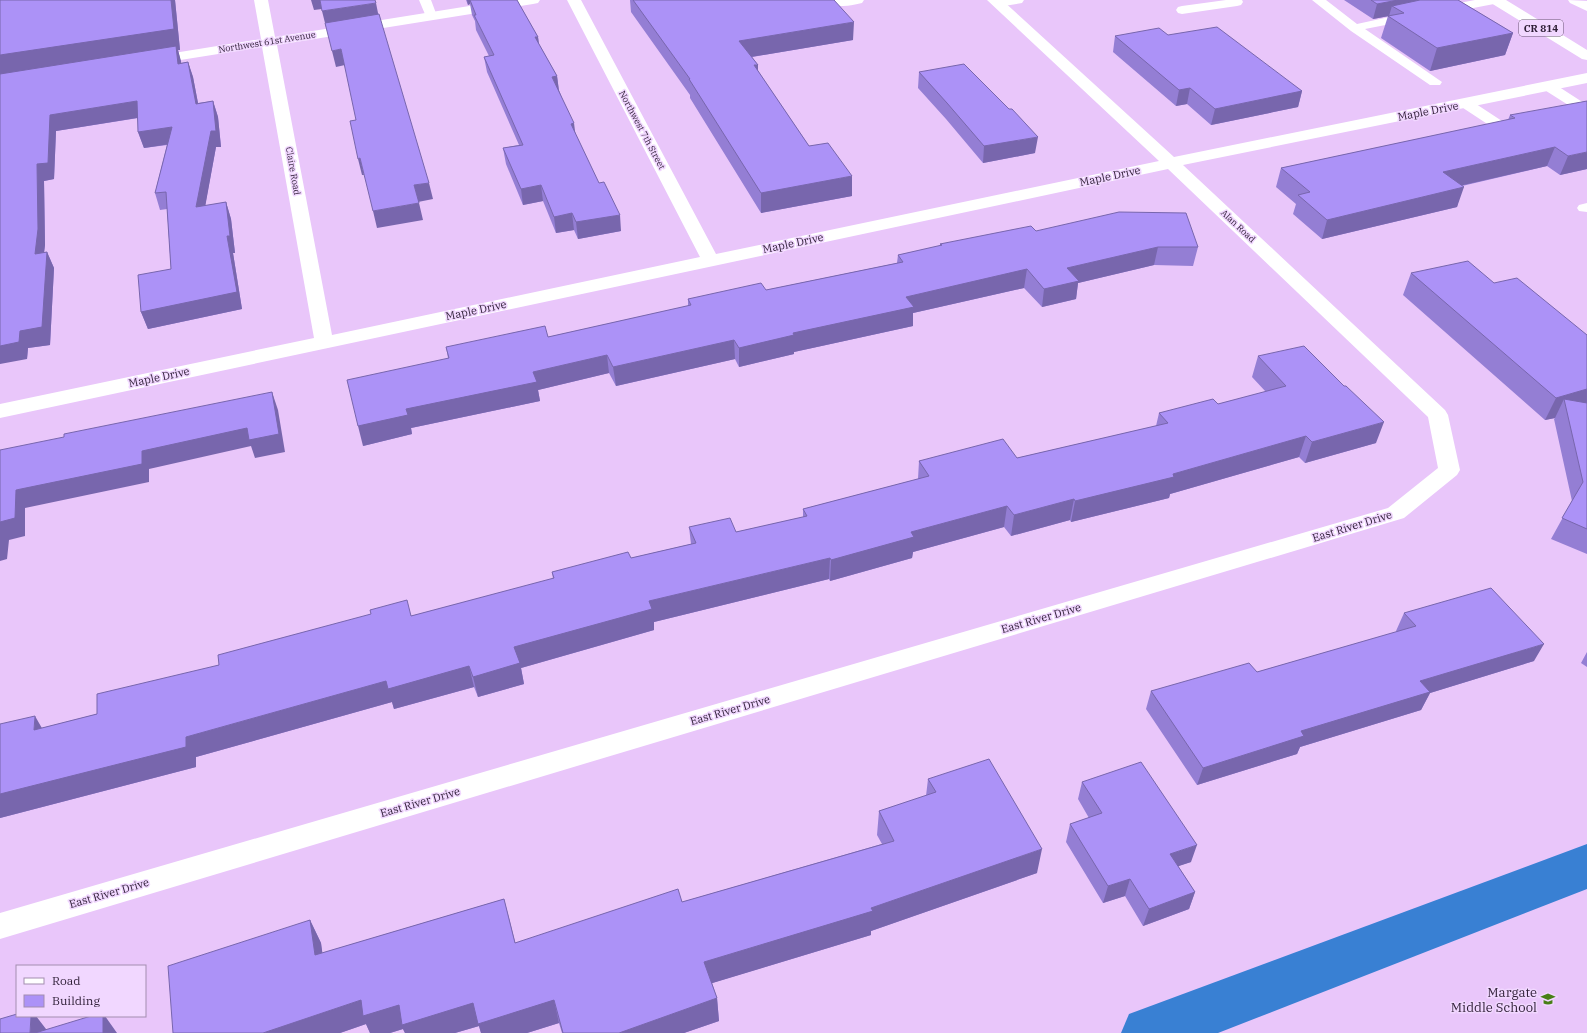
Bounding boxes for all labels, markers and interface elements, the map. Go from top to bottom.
road number: CR 814 [1519,20,1563,36]
street label: Northwest 61st Avenue [218,28,316,55]
street label: Northwest 7th Street [617,88,668,171]
street label: Maple Drive [1396,98,1460,124]
street label: Claire Road [284,146,303,196]
street label: Maple Drive [1078,163,1142,189]
street label: Alan Road [1219,207,1258,245]
street label: Maple Drive [761,230,825,256]
street label: Maple Drive [444,297,508,323]
street label: Maple Drive [127,364,191,390]
street label: East River Drive [1311,507,1394,545]
street label: East River Drive [999,600,1083,636]
street label: East River Drive [688,692,772,728]
street label: East River Drive [378,784,462,820]
street label: East River Drive [67,875,151,911]
legend [16,965,146,1017]
text: Road [52,973,81,988]
place label: Margate Middle School [1451,984,1537,1016]
school or university icon: Margate Middle School [1540,991,1556,1007]
text: Building [52,993,100,1008]

